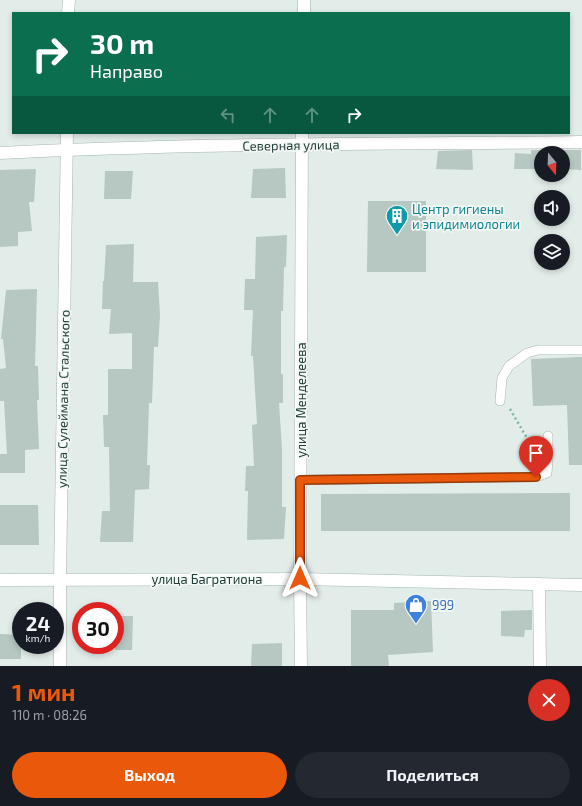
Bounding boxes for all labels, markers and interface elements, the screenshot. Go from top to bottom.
text: 30 m [90,26,154,60]
icon: right [24,28,76,80]
text: Направо [90,60,163,82]
icon: left [217,104,239,126]
icon: ahead [259,104,281,126]
icon: ahead [301,104,323,126]
icon: right [343,104,365,126]
street label: Северная улица [242,136,340,154]
north arrow [534,146,570,182]
map controls [534,146,570,270]
button: sound [534,190,570,226]
place label: Центр гигиены и эпидимиологии [412,201,520,232]
building icon: Центр гигиены и эпидимиологии [384,203,410,236]
button: layers [534,234,570,270]
street label: улица Сулеймана Стальского [53,310,73,488]
street label: улица Менделеева [293,342,309,458]
pin [519,436,553,477]
icon: arrive [525,442,547,464]
position arrow [279,557,321,599]
street label: улица Багратиона [151,571,263,587]
shop icon: 999 [403,592,429,625]
place label: 999 [432,597,454,613]
speed limit sign: 30 [72,602,124,654]
text: 24 [26,611,50,635]
text: km/h [26,632,50,644]
text: 1 мин [12,677,76,706]
button: close [528,679,570,721]
text: 110 m · 08:26 [12,707,87,723]
button: Выход [12,752,287,798]
button: Поделиться [295,752,570,798]

